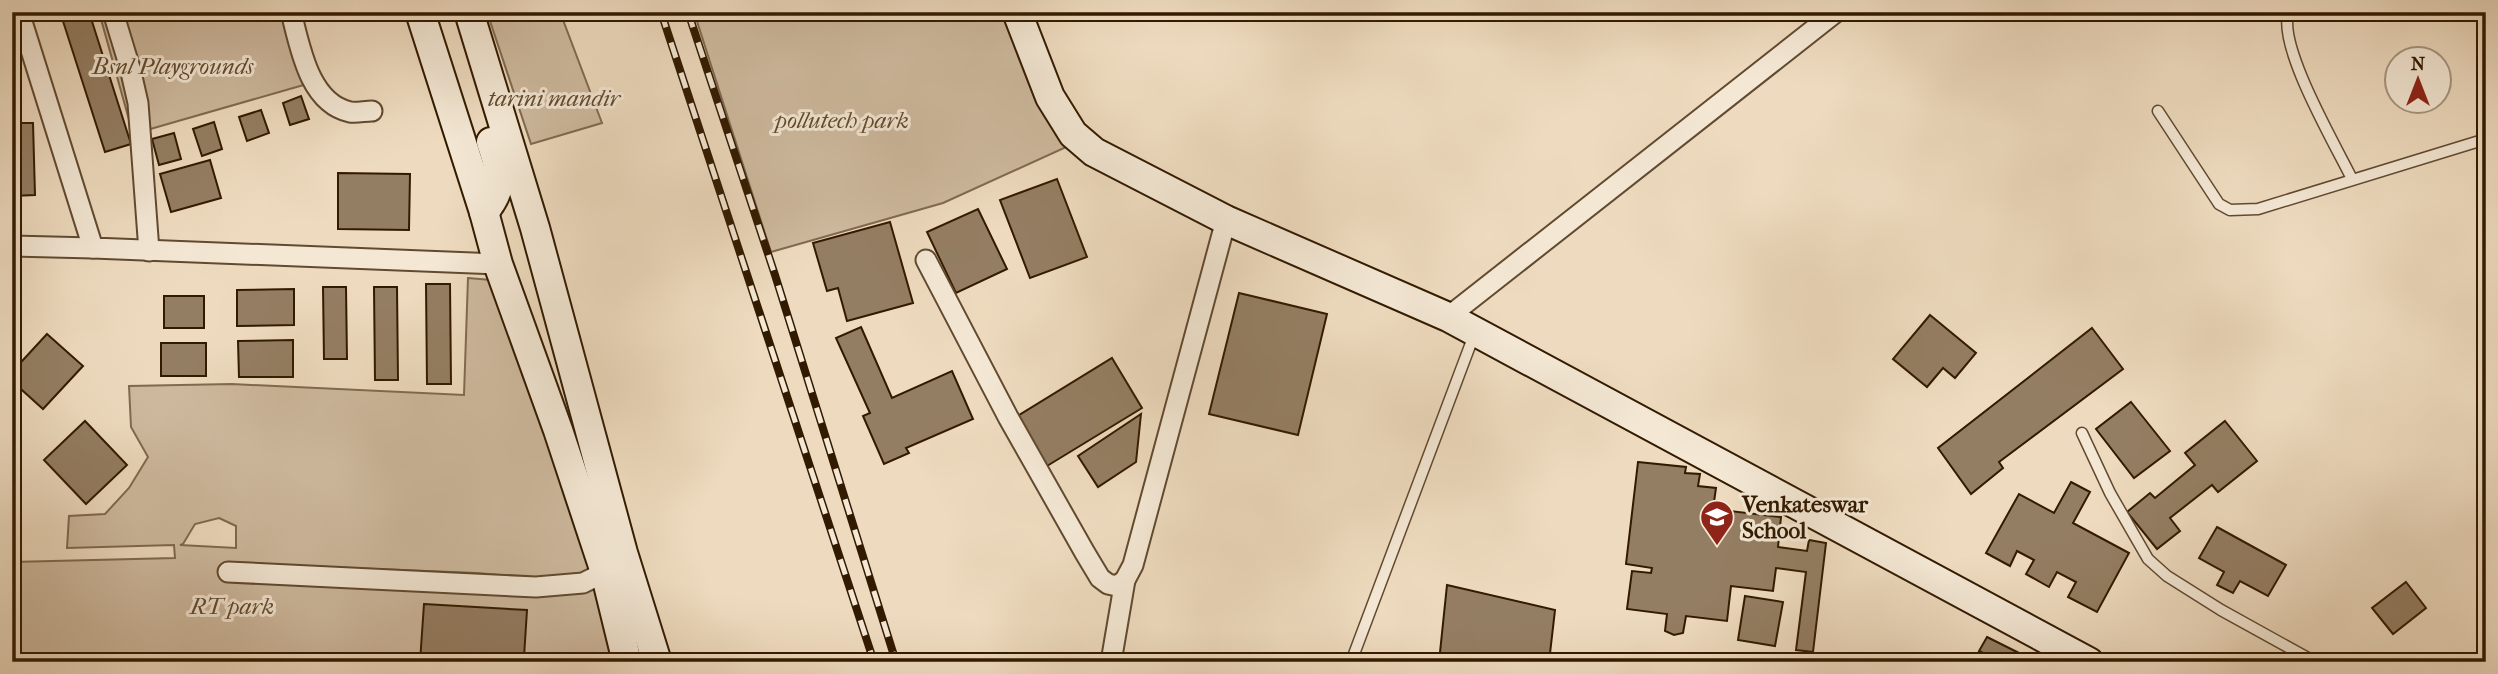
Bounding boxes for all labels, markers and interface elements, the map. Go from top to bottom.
north arrow [2382,46,2452,116]
park label: Bsnl Playgrounds [91,53,254,80]
text: N [2411,53,2426,75]
park label: tarini mandir [488,85,622,112]
park label: pollutech park [771,107,909,134]
place label: Venkateswar School [1741,491,1869,544]
school or university icon: Venkateswar School [1698,498,1736,547]
park label: RT park [188,593,274,620]

